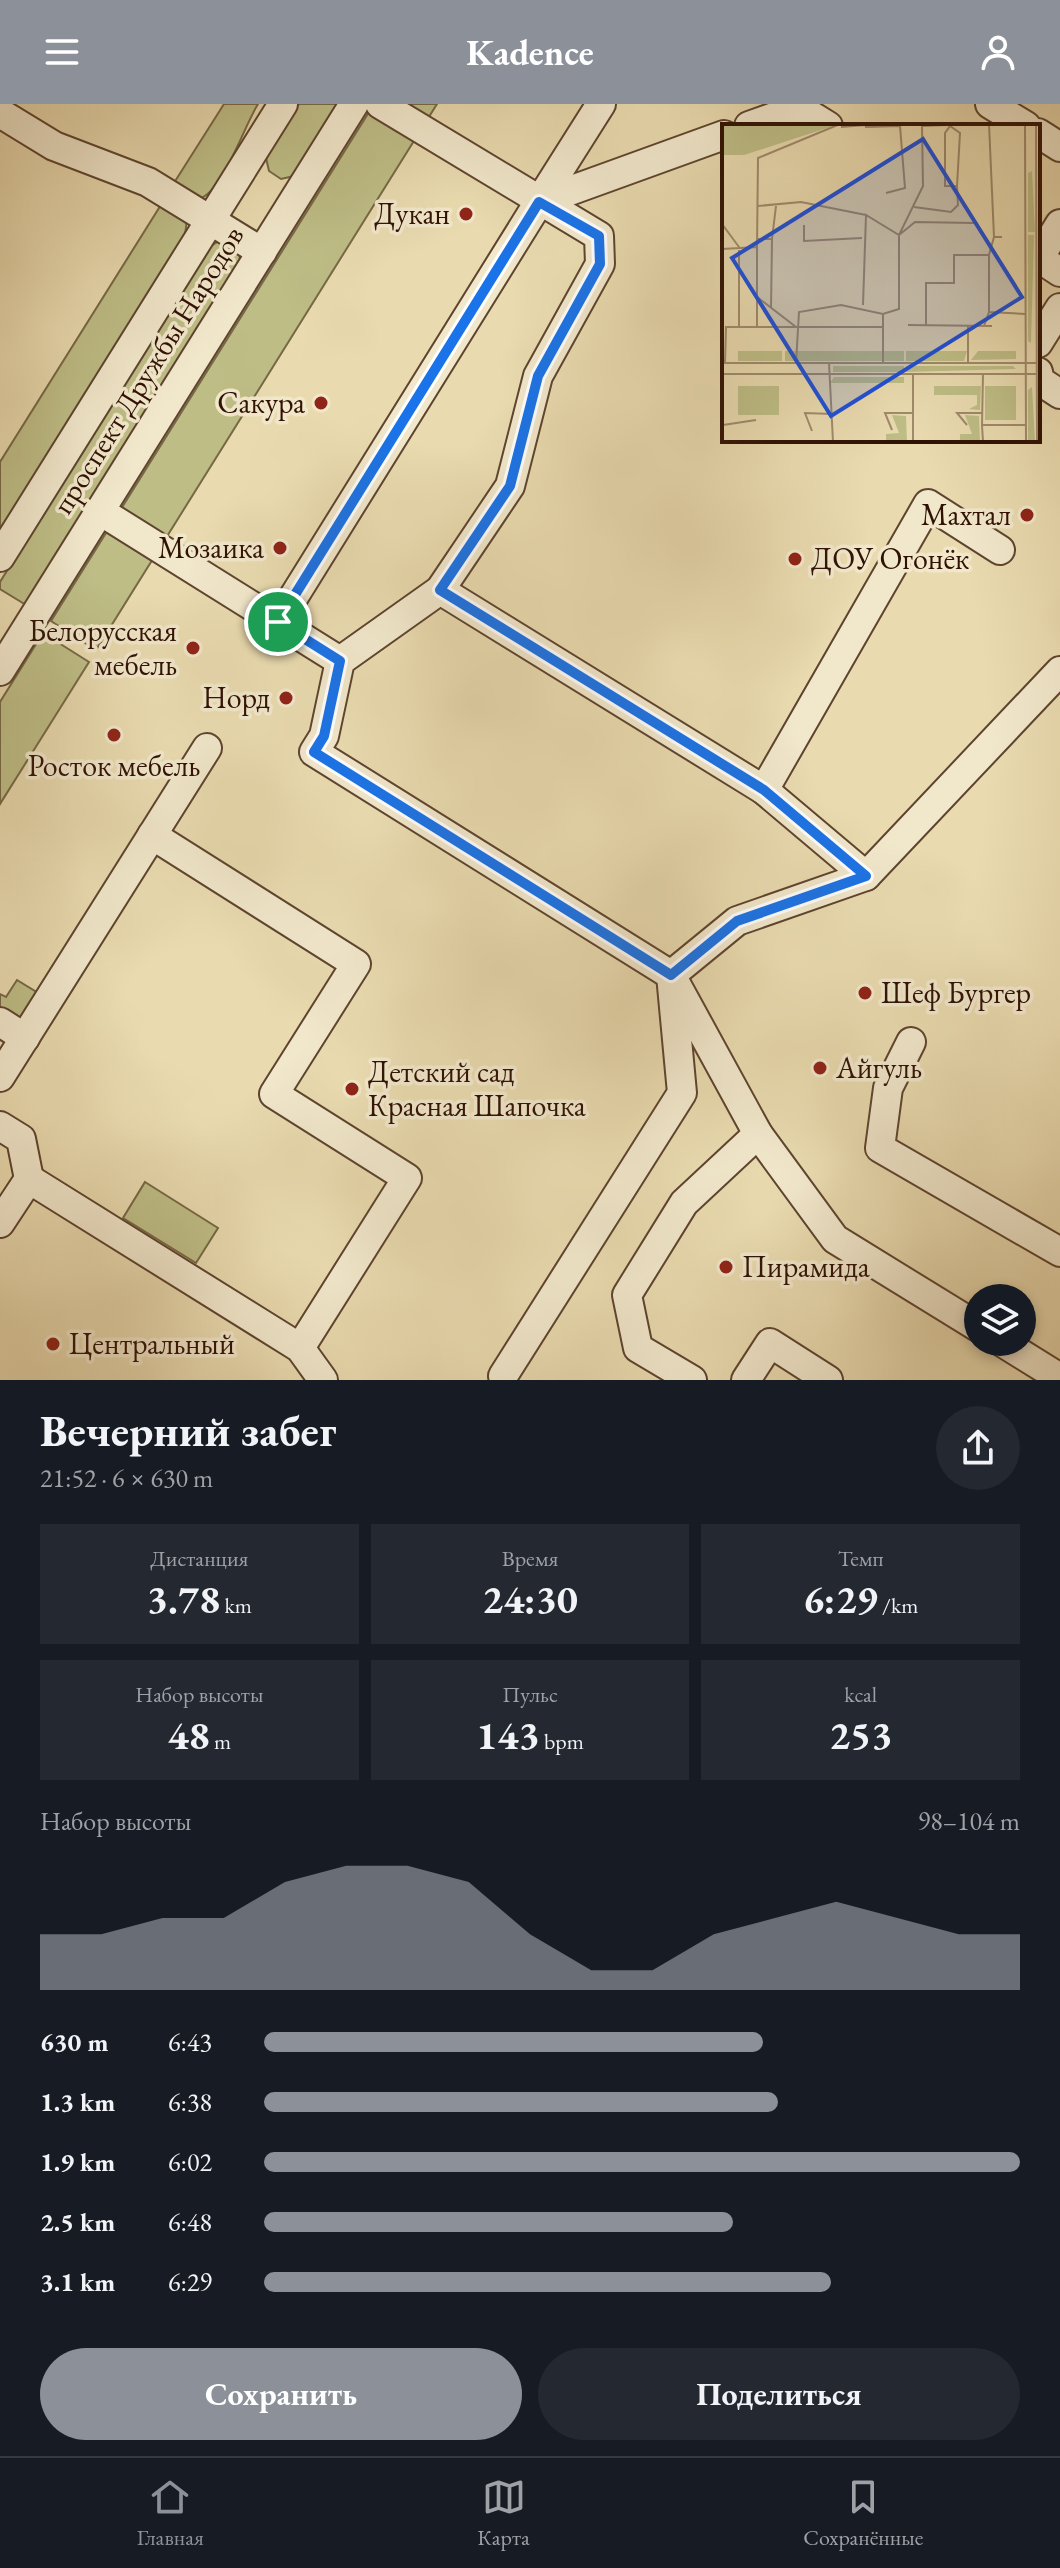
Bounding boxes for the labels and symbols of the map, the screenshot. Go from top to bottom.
inset map [722,124,1040,442]
place label: Дукан [374,194,450,233]
marker: Дукан [457,205,475,223]
street label: проспект Дружбы Народов [43,218,252,521]
place label: Сакура [217,383,305,422]
marker: Сакура [312,394,330,412]
place label: Махтал [921,495,1011,534]
marker: Махтал [1018,506,1036,524]
place label: Мозаика [158,528,264,567]
marker: Мозаика [271,539,289,557]
place label: ДОУ Огонёк [811,539,969,578]
marker: ДОУ Огонёк [786,550,804,568]
pin [244,588,312,656]
place label: Белорусская мебель [29,611,177,684]
marker: Белорусская мебель [184,639,202,657]
place label: Норд [202,678,270,717]
marker: Норд [277,689,295,707]
marker: Росток мебель [105,726,123,744]
place label: Росток мебель [28,746,200,785]
place label: Шеф Бургер [881,973,1031,1012]
marker: Шеф Бургер [856,984,874,1002]
place label: Айгуль [835,1048,922,1087]
place label: Детский сад Красная Шапочка [368,1052,586,1125]
marker: Айгуль [811,1059,829,1077]
marker: Детский сад Красная Шапочка [343,1080,361,1098]
place label: Пирамида [742,1247,870,1286]
marker: Пирамида [717,1258,735,1276]
place label: Центральный [69,1324,235,1363]
marker: Центральный [44,1335,62,1353]

